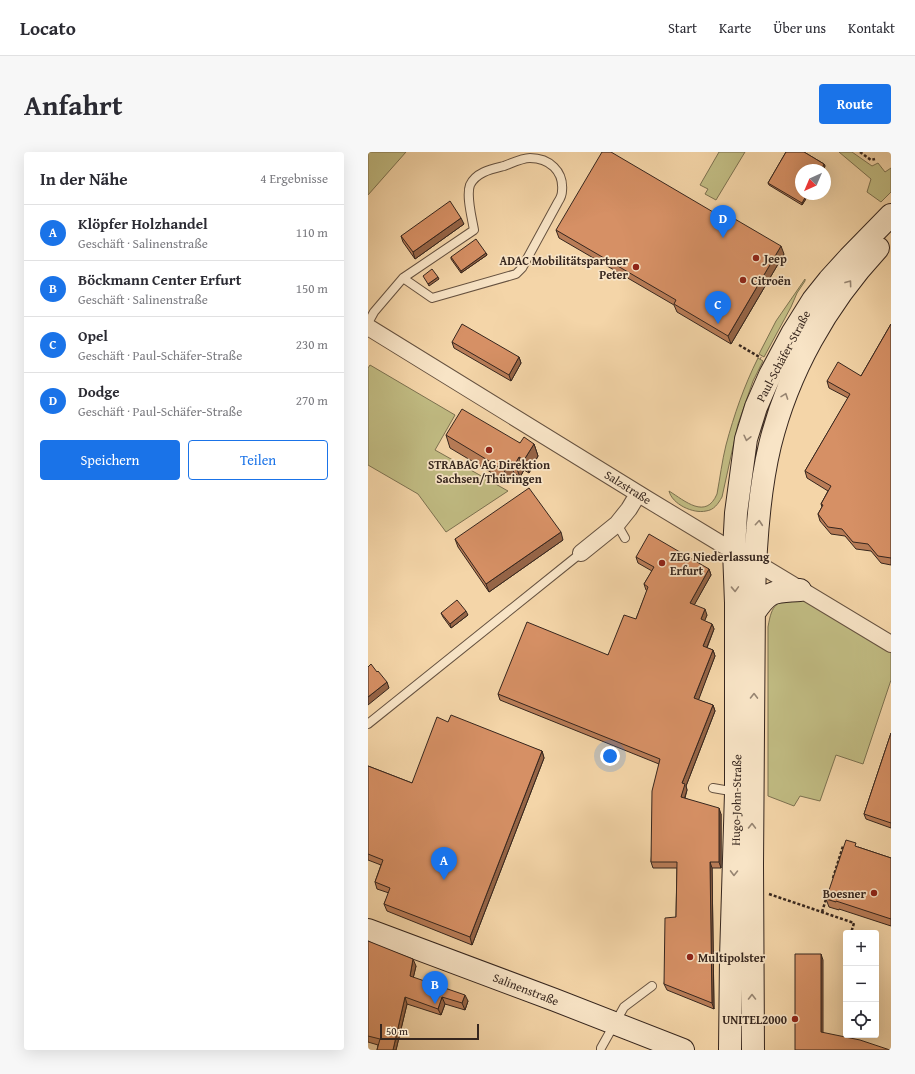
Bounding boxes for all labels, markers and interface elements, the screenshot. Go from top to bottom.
text: Locato [20,14,76,42]
text: Start [668,18,697,38]
text: Karte [719,18,751,38]
text: Über uns [773,18,826,38]
text: Kontakt [848,18,895,38]
text: Anfahrt [24,84,123,125]
button: Route [819,84,891,124]
north arrow [795,164,831,200]
text: In der Nähe [40,166,128,191]
text: 4 Ergebnisse [260,169,328,188]
pin: D [710,205,736,238]
text: Klöpfer Holzhandel [78,213,208,234]
text: A [49,223,57,242]
text: 110 m [296,223,328,242]
text: Geschäft · Salinenstraße [78,234,208,253]
place label: Jeep [762,250,787,267]
place label: ADAC Mobilitätspartner Peter [500,252,628,283]
marker: Jeep [751,253,761,263]
marker: ADAC Mobilitätspartner Peter [631,262,641,272]
text: Böckmann Center Erfurt [78,269,241,290]
place label: Citroën [751,272,791,289]
marker: Citroën [738,275,748,285]
text: B [49,279,57,298]
text: 150 m [296,279,328,298]
one-way arrow [844,280,851,287]
text: Geschäft · Salinenstraße [78,290,208,309]
pin: C [705,291,731,324]
street label: Paul-Schäfer-Straße [752,307,814,405]
text: Opel [78,325,108,346]
text: C [49,335,57,354]
text: 230 m [296,335,328,354]
text: Geschäft · Paul-Schäfer-Straße [78,346,242,365]
text: Dodge [78,381,120,402]
text: D [49,391,57,410]
text: 270 m [296,391,328,410]
one-way arrow [780,392,789,399]
text: Geschäft · Paul-Schäfer-Straße [78,402,242,421]
one-way arrow [744,435,752,441]
button: Speichern [40,440,180,480]
button: Teilen [188,440,328,480]
marker: STRABAG AG Direktion Sachsen/Thüringen [484,445,494,455]
place label: STRABAG AG Direktion Sachsen/Thüringen [428,456,550,487]
street label: Salzstraße [601,466,655,508]
one-way arrow [754,520,763,526]
place label: ZEG Niederlassung Erfurt [670,548,770,579]
marker: ZEG Niederlassung Erfurt [657,558,667,568]
one-way arrow [731,586,740,592]
one-way arrow [749,693,758,699]
your location [600,746,620,766]
street label: Hugo-John-Straße [727,754,745,846]
one-way arrow [748,823,756,829]
pin: A [431,847,457,880]
one-way arrow [730,870,738,876]
place label: Boesner [823,885,866,902]
marker: Boesner [869,888,879,898]
map controls [843,930,879,1038]
button: + [843,930,879,966]
place label: Multipolster [698,949,766,966]
marker: Multipolster [685,952,695,962]
button: − [843,966,879,1002]
street label: Salinenstraße [490,969,562,1010]
pin: B [422,971,448,1004]
one-way arrow [748,994,756,1000]
button: locate [843,1002,879,1038]
place label: UNITEL2000 [722,1011,787,1028]
marker: UNITEL2000 [790,1014,800,1024]
scale bar [380,1022,479,1041]
text: 50 m [386,1023,408,1039]

